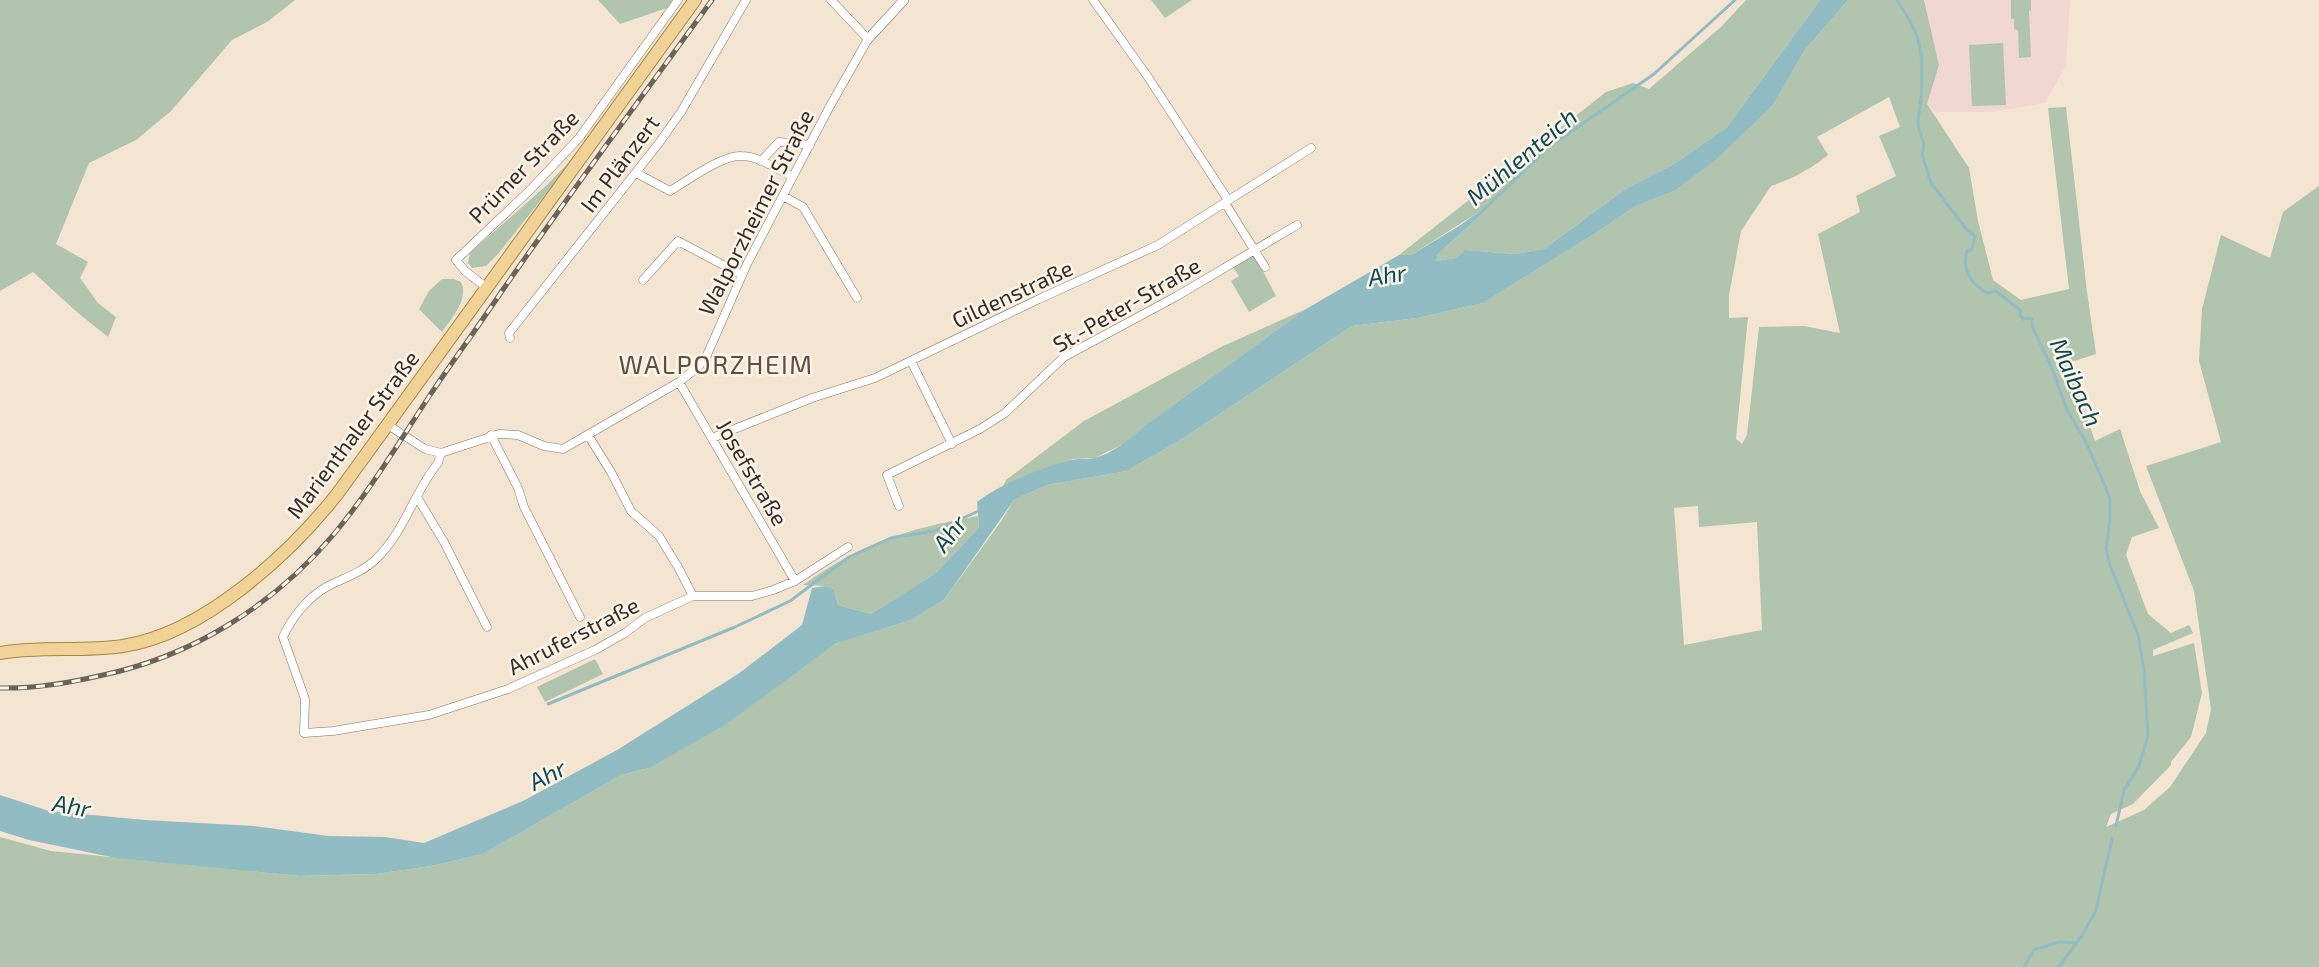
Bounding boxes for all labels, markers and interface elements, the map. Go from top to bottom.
water label: Mühlenteich [1460,101,1582,211]
street label: Prümer Straße [463,104,583,228]
street label: Walporzheimer Straße [692,105,818,319]
street label: Im Plänzert [574,109,664,217]
street label: St.-Peter-Straße [1048,251,1204,357]
street label: Gildenstraße [948,254,1076,332]
water label: Ahr [1365,257,1409,291]
water label: Maibach [2045,333,2109,431]
street label: Marienthaler Straße [280,345,424,523]
district label: WALPORZHEIM [618,348,814,379]
street label: Josefstraße [712,414,794,530]
water label: Ahr [925,509,972,558]
street label: Ahruferstraße [503,591,643,679]
water label: Ahr [522,752,571,796]
water label: Ahr [50,787,94,823]

